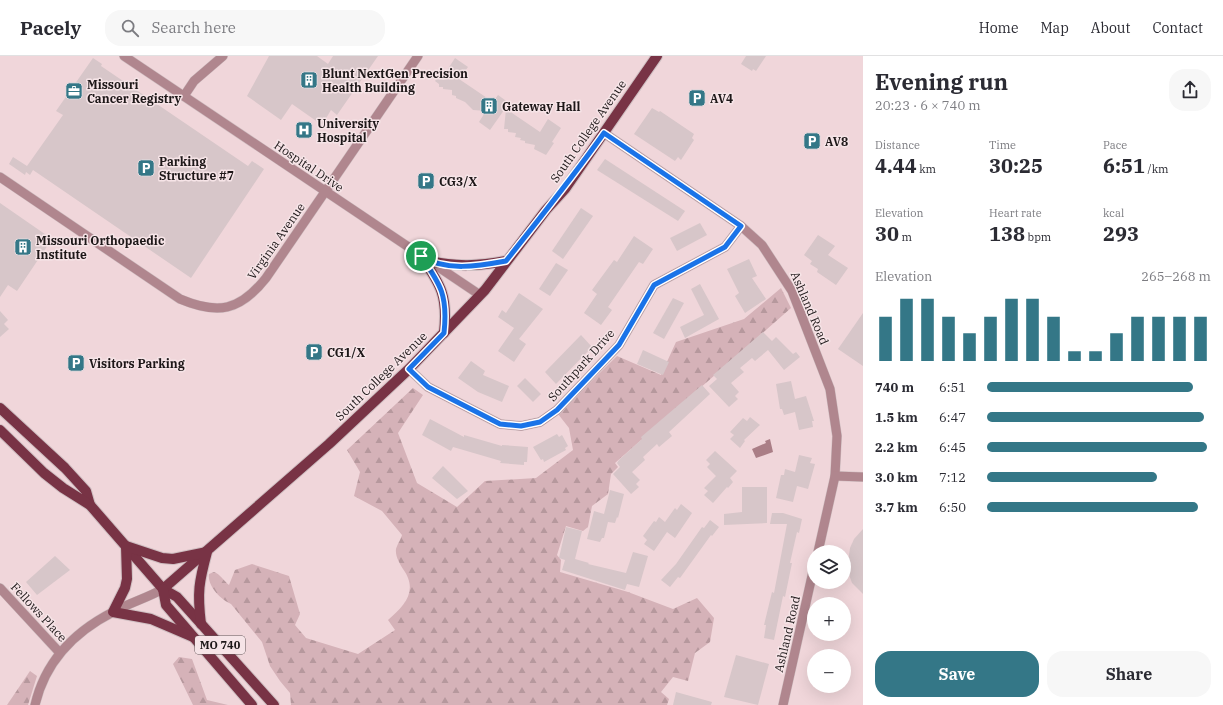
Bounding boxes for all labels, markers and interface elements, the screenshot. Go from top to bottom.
search box [105,10,385,46]
text: Pacely [20,16,81,40]
icon: search [119,17,141,39]
text: Search here [151,18,236,37]
text: Home [979,19,1018,37]
text: Map [1040,19,1069,37]
text: About [1091,19,1130,37]
text: Contact [1152,19,1203,37]
place label: Blunt NextGen Precision Health Building [322,66,468,95]
text: Evening run [875,67,1008,96]
button: share [1169,69,1211,111]
building icon: Blunt NextGen Precision Health Building [299,70,319,90]
place label: Missouri Cancer Registry [87,77,182,106]
street label: South College Avenue [547,77,629,185]
office icon: Missouri Cancer Registry [64,81,84,101]
parking icon: AV4 [687,88,707,108]
place label: AV4 [710,91,733,106]
building icon: Gateway Hall [479,96,499,116]
text: 20:23 · 6 × 740 m [875,97,981,114]
place label: Gateway Hall [502,99,580,114]
place label: University Hospital [317,116,379,145]
hospital icon: University Hospital [294,120,314,140]
parking icon: AV8 [802,131,822,151]
place label: AV8 [825,134,848,149]
street label: Hospital Drive [271,137,347,195]
text: Distance [875,138,920,152]
text: Time [989,138,1016,152]
text: Pace [1103,138,1127,152]
text: 4.44 [875,152,917,179]
text: 30:25 [989,152,1043,179]
text: 6:51 [1103,152,1145,179]
place label: Parking Structure #7 [159,154,234,183]
parking icon: Parking Structure #7 [136,158,156,178]
text: km [917,162,936,176]
text: /km [1145,162,1169,176]
parking icon: CG3/X [416,171,436,191]
place label: CG3/X [439,174,477,189]
street label: Virginia Avenue [244,200,308,282]
text: Elevation [875,206,923,220]
text: Heart rate [989,206,1042,220]
text: kcal [1103,206,1124,220]
text: 30 [875,220,899,247]
text: 138 [989,220,1025,247]
text: 293 [1103,220,1139,247]
text: m [899,230,912,244]
text: bpm [1025,230,1051,244]
place label: Missouri Orthopaedic Institute [36,233,165,262]
building icon: Missouri Orthopaedic Institute [13,237,33,257]
pin [404,239,438,273]
icon: arrive [410,245,432,267]
text: Elevation [875,268,932,285]
text: 265–268 m [1141,268,1211,285]
street label: Ashland Road [788,269,832,347]
street label: Southpark Drive [545,326,617,404]
street label: South College Avenue [332,328,430,424]
parking icon: CG1/X [304,342,324,362]
place label: CG1/X [327,345,365,360]
parking icon: Visitors Parking [66,353,86,373]
place label: Visitors Parking [89,356,185,371]
text: 740 m [875,379,914,396]
text: 6:51 [939,379,966,396]
text: 1.5 km [875,409,918,426]
text: 6:47 [939,409,966,426]
text: 2.2 km [875,439,918,456]
text: 6:45 [939,439,966,456]
text: 3.0 km [875,469,918,486]
text: 7:12 [939,469,966,486]
text: 3.7 km [875,499,918,516]
text: 6:50 [939,499,966,516]
map controls [807,545,851,693]
button: layers [807,545,851,589]
street label: Fellows Place [8,579,70,645]
street label: Ashland Road [771,594,803,674]
button: + [807,597,851,641]
road number: MO 740 [195,636,245,654]
button: − [807,649,851,693]
button: Save [875,651,1039,697]
button: Share [1047,651,1211,697]

